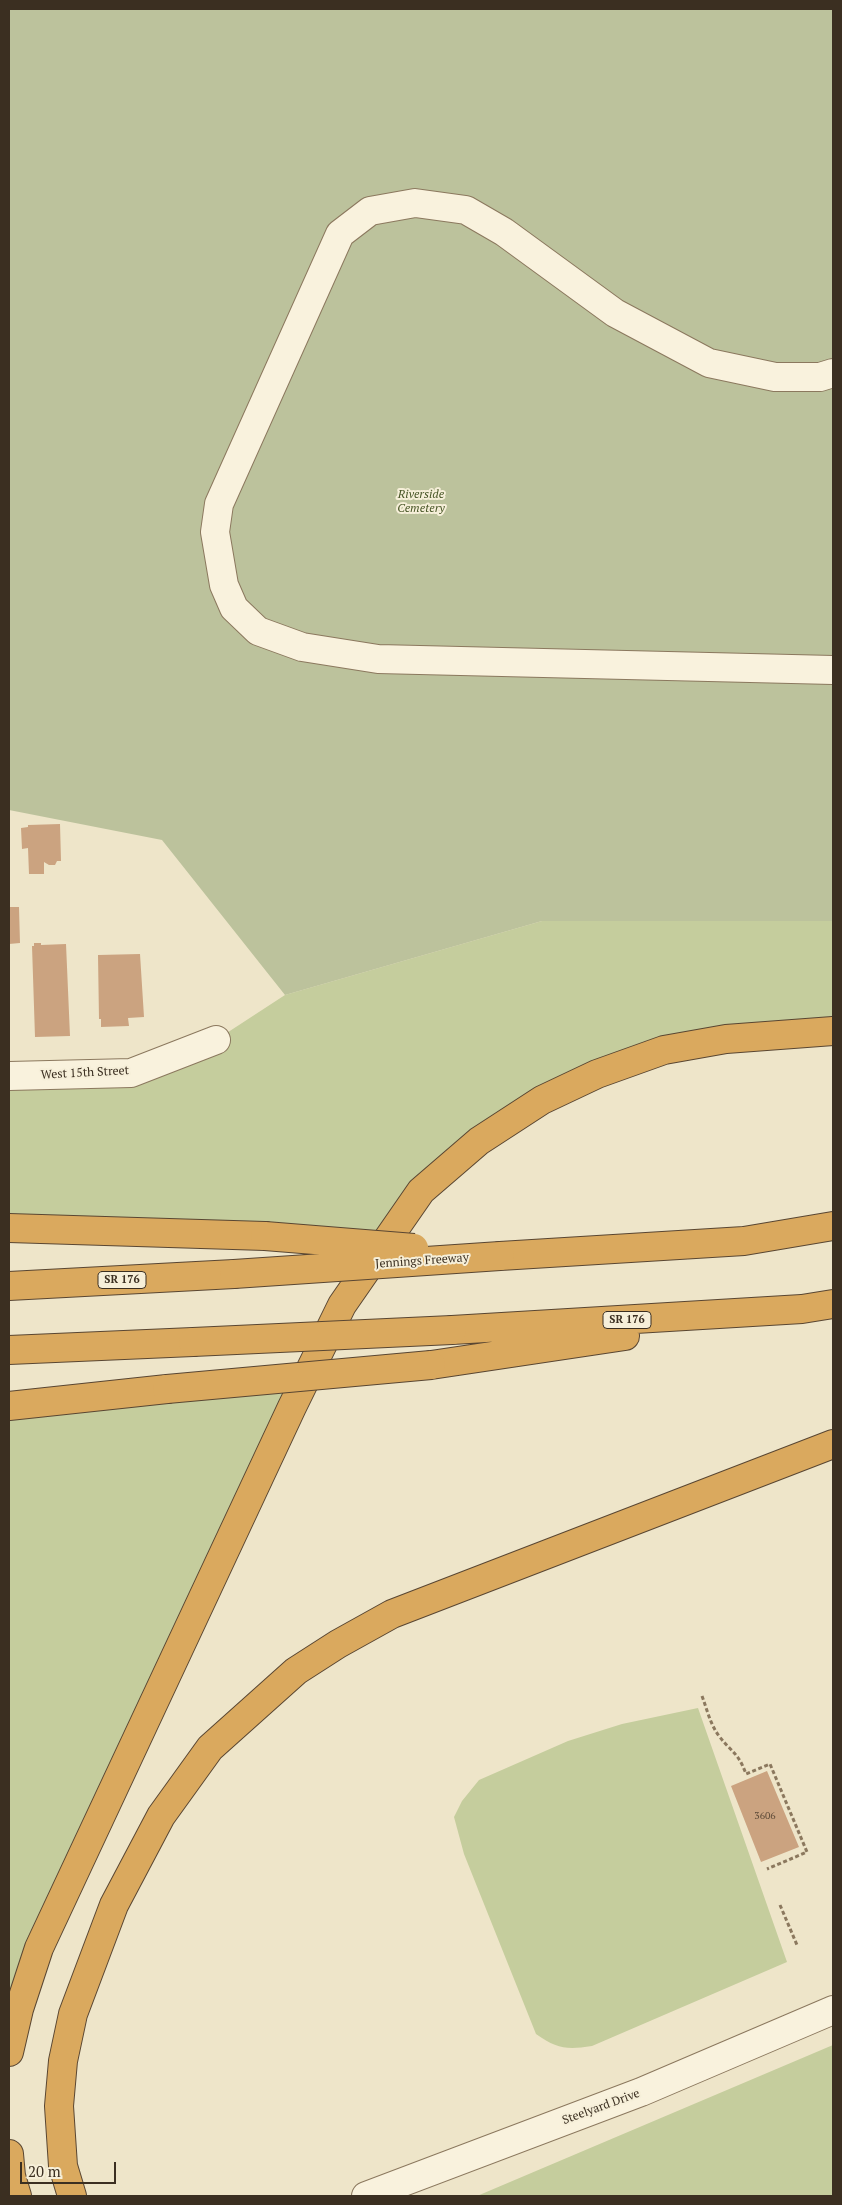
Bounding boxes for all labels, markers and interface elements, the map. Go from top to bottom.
park label: Riverside Cemetery [397,488,445,516]
street label: West 15th Street [41,1064,129,1082]
street label: Jennings Freeway [375,1251,469,1271]
road number: SR 176 [98,1272,146,1288]
road number: SR 176 [603,1312,651,1328]
house number: 3606 [754,1810,776,1822]
street label: Steelyard Drive [560,2086,642,2128]
scale bar [22,2152,119,2184]
text: 20 m [28,2161,61,2181]

